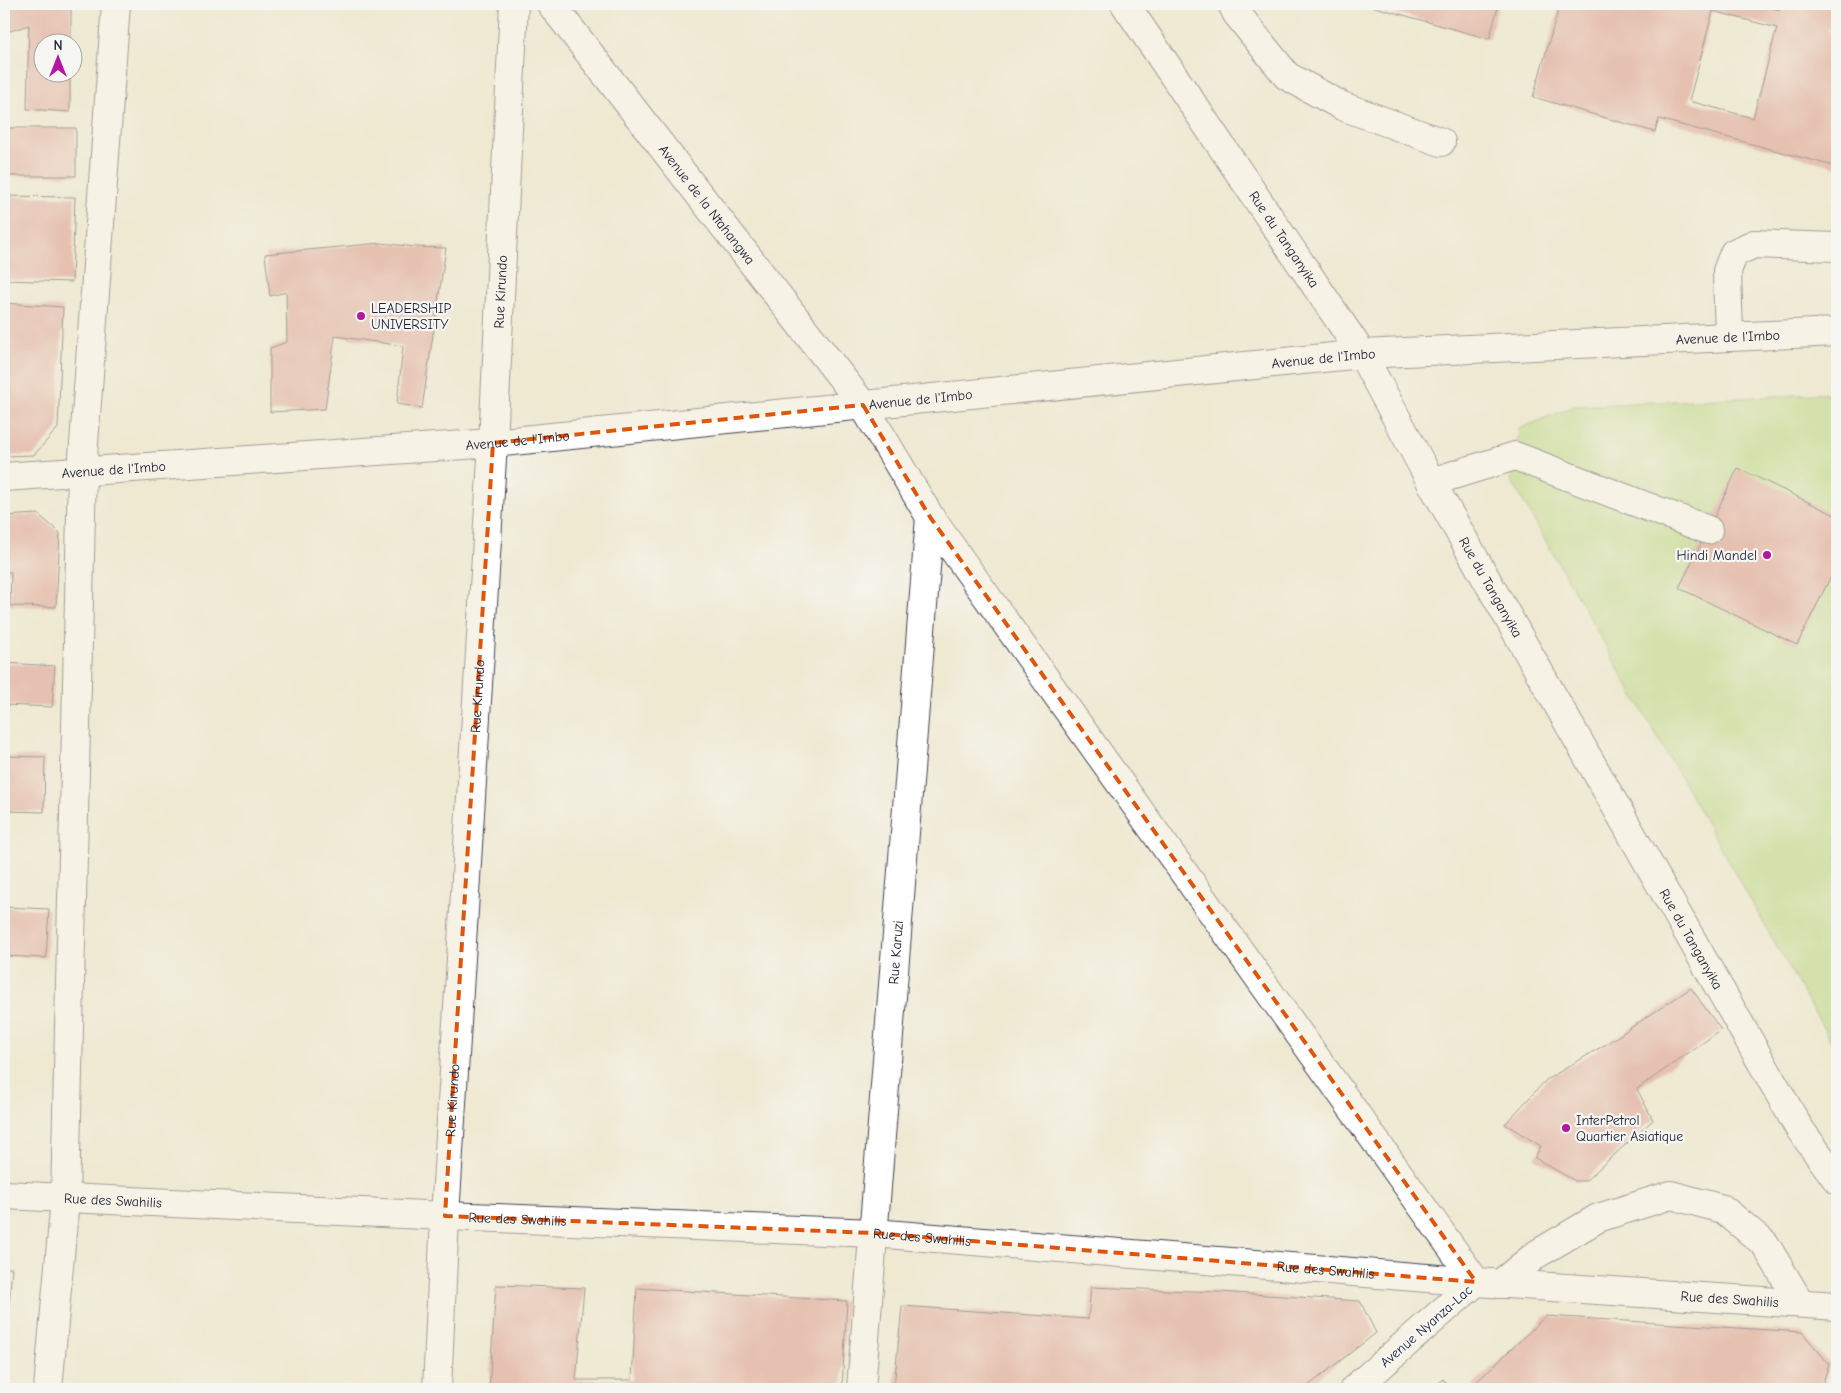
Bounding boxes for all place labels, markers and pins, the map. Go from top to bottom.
place label: LEADERSHIP UNIVERSITY [371,300,452,333]
marker: LEADERSHIP UNIVERSITY [355,310,367,322]
place label: Hindi Mandel [1676,547,1757,564]
marker: Hindi Mandel [1761,549,1773,561]
place label: InterPetrol Quartier Asiatique [1576,1112,1683,1145]
marker: InterPetrol Quartier Asiatique [1560,1122,1572,1134]

